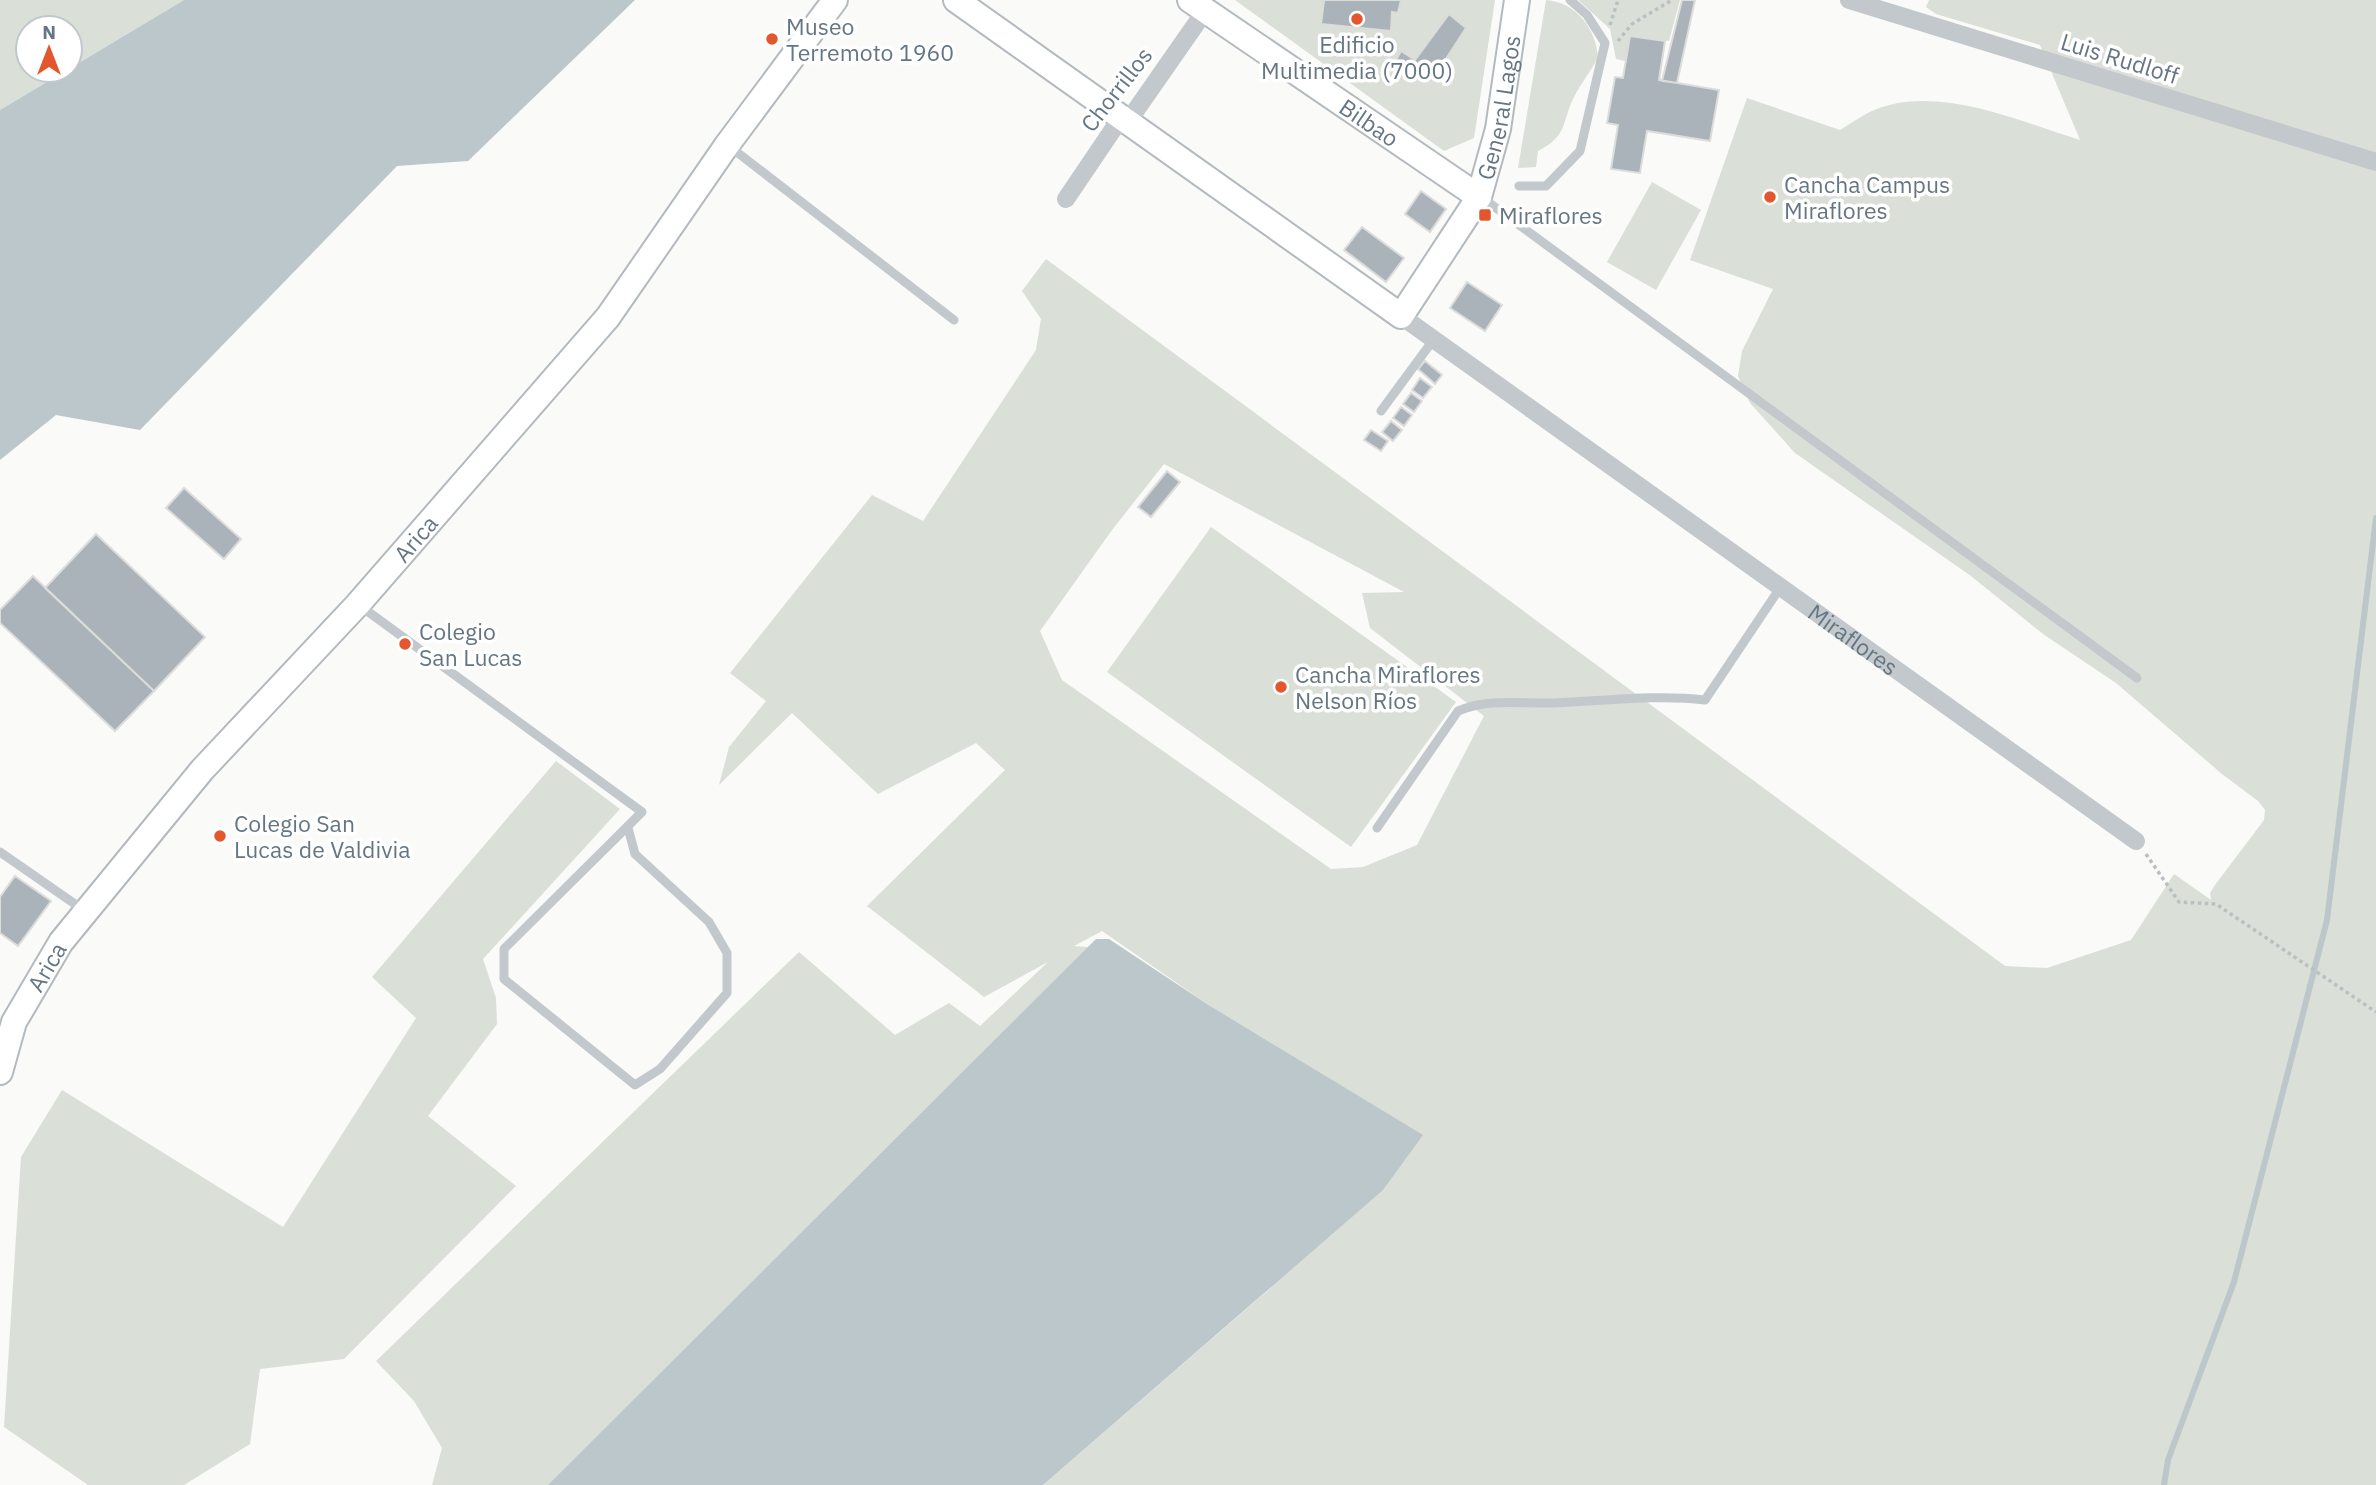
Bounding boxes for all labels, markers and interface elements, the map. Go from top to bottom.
place label: Museo Terremoto 1960 [786,11,954,67]
marker: Edificio Multimedia (7000) [1349,11,1365,27]
north arrow [14,14,84,84]
text: N [42,20,56,44]
street label: Luis Rudloff [2057,26,2183,90]
place label: Edificio Multimedia (7000) [1261,29,1453,85]
marker: Museo Terremoto 1960 [764,31,780,47]
street label: General Lagos [1470,33,1527,183]
street label: Chorrillos [1074,41,1158,137]
street label: Bilbao [1334,91,1405,153]
place label: Cancha Campus Miraflores [1784,169,1950,225]
marker: Cancha Campus Miraflores [1762,189,1778,205]
place label: Miraflores [1499,200,1603,230]
marker: Miraflores [1477,207,1493,223]
street label: Arica [387,509,444,568]
street label: Miraflores [1802,597,1904,682]
place label: Colegio San Lucas [419,616,523,672]
marker: Colegio San Lucas [397,636,413,652]
place label: Cancha Miraflores Nelson Ríos [1295,659,1481,715]
marker: Cancha Miraflores Nelson Ríos [1273,679,1289,695]
place label: Colegio San Lucas de Valdivia [234,808,411,864]
marker: Colegio San Lucas de Valdivia [212,828,228,844]
street label: Arica [20,936,73,997]

